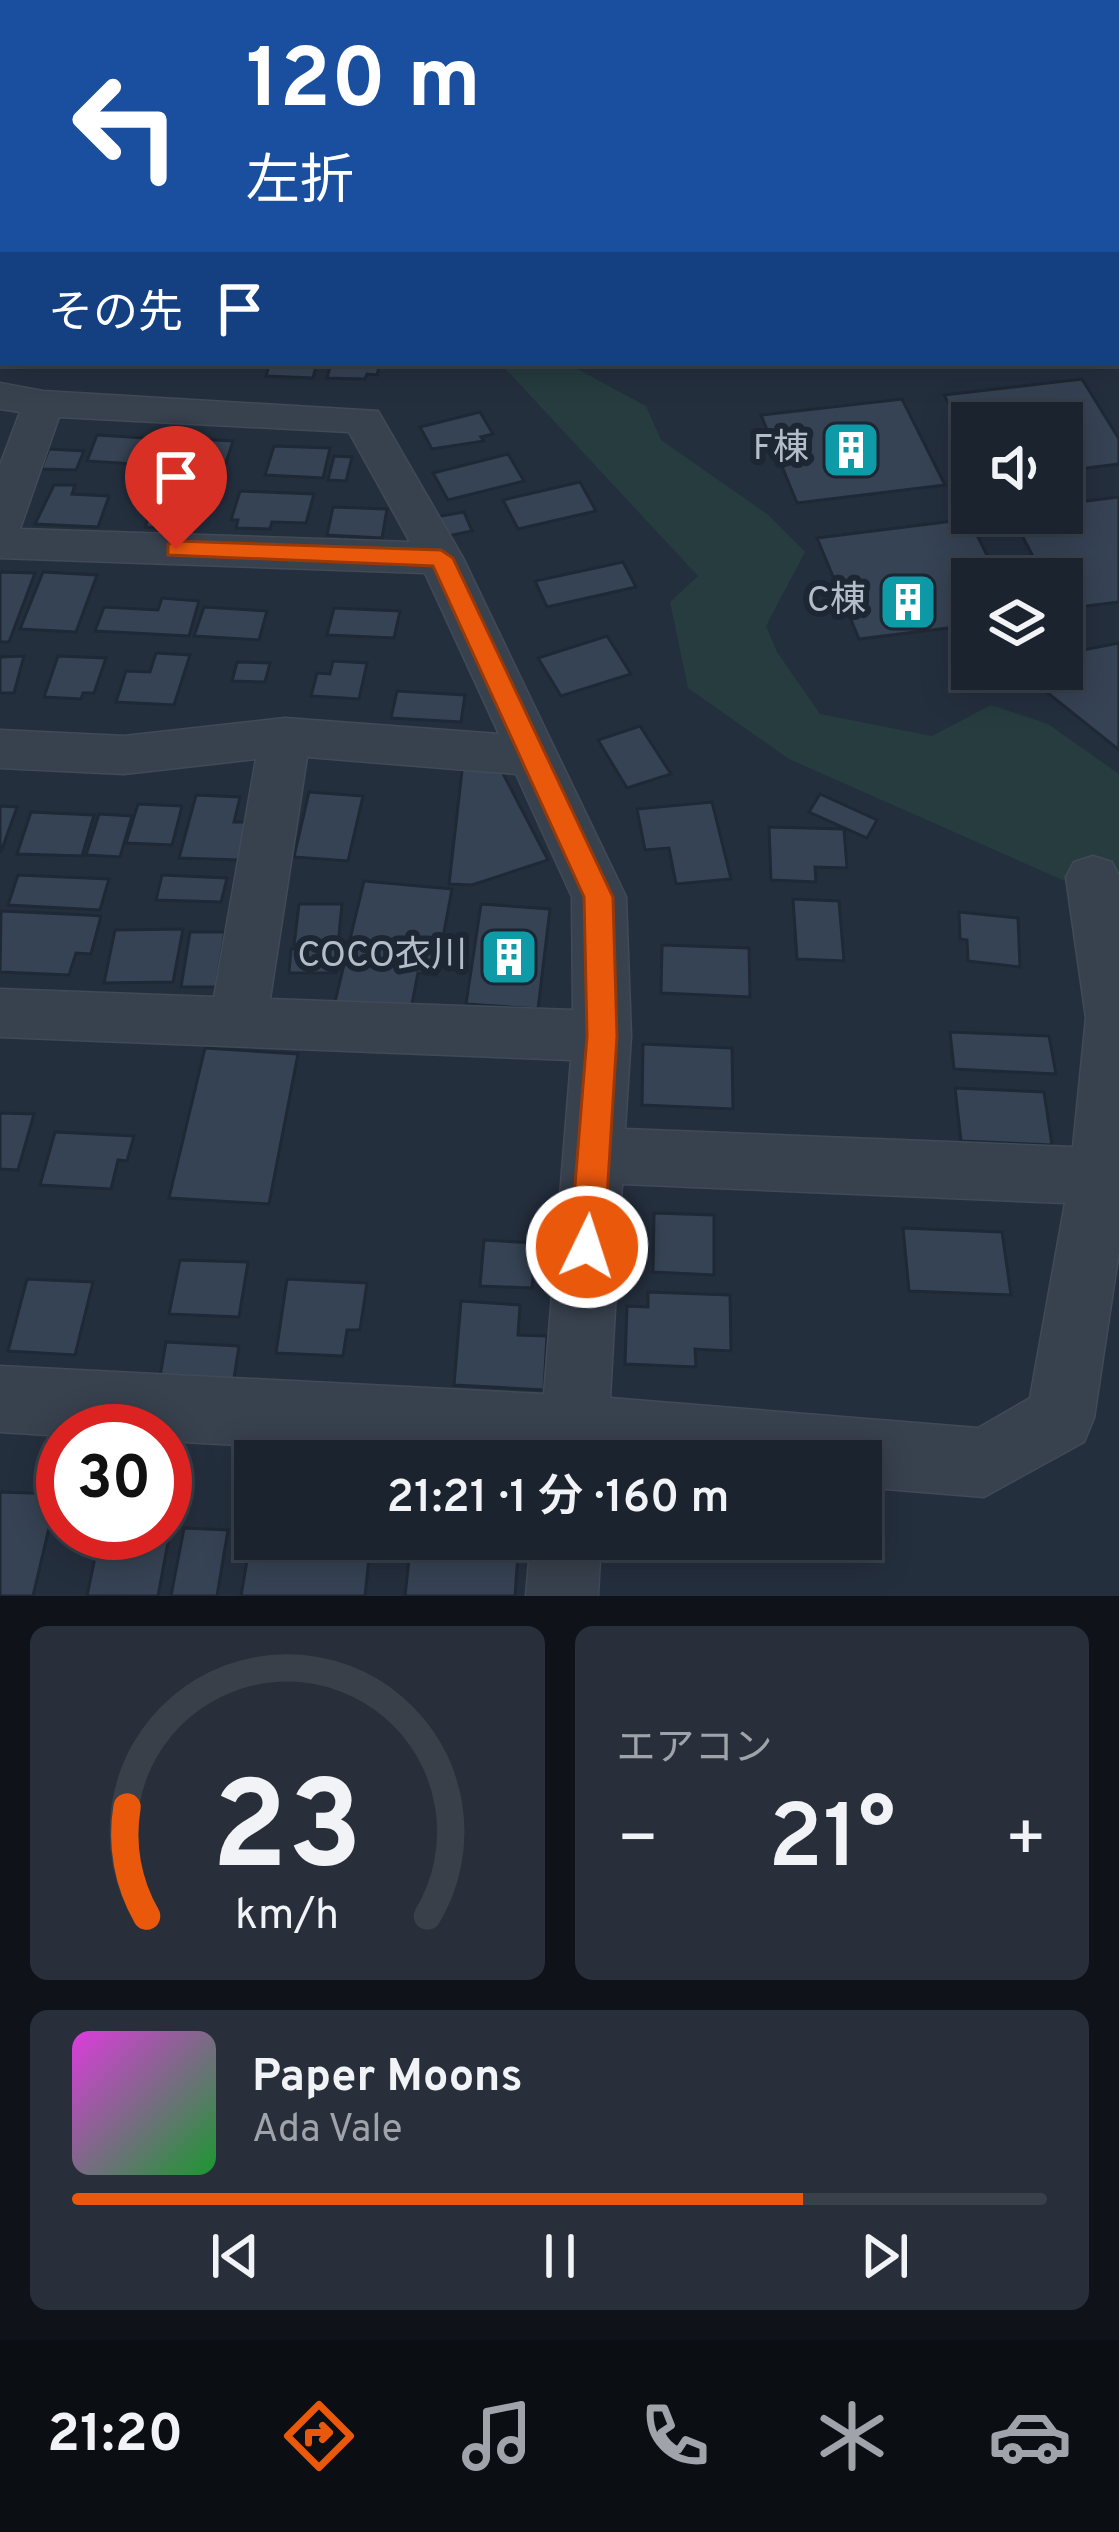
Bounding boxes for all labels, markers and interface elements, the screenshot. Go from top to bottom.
text: 120 m [246,31,481,137]
icon: left [48,48,204,204]
text: 左折 [246,150,354,219]
icon: arrive [207,276,273,342]
text: その先 [48,287,183,344]
map controls [951,402,1083,690]
button: sound [951,402,1083,534]
building icon: F棟 [820,419,882,481]
pin [125,426,227,549]
place label: F棟 [753,427,809,473]
icon: arrive [143,444,209,510]
button: layers [951,558,1083,690]
building icon: C棟 [877,571,939,633]
place label: C棟 [807,579,866,625]
building icon: COCO衣川 [478,926,540,988]
place label: COCO衣川 [297,934,467,980]
position arrow [524,1184,650,1310]
speed limit sign: 30 [36,1404,192,1560]
text: 21:21 · 1 分 · 160 m [387,1471,729,1528]
text: エアコン [617,1726,773,1775]
text: 23 [212,1755,363,1913]
text: 21° [768,1786,896,1899]
text: − [617,1801,659,1884]
text: + [1004,1801,1047,1884]
text: km/h [235,1890,339,1944]
text: Paper Moons [252,2050,523,2107]
text: Ada Vale [252,2107,403,2156]
icon: previous [202,2223,268,2289]
icon: pause [527,2223,593,2289]
icon: next [852,2223,918,2289]
icon: directions [277,2394,361,2478]
icon: music [455,2394,539,2478]
icon: phone [633,2394,717,2478]
icon: climate [810,2394,894,2478]
icon: car [988,2394,1072,2478]
text: 21:20 [47,2402,183,2471]

